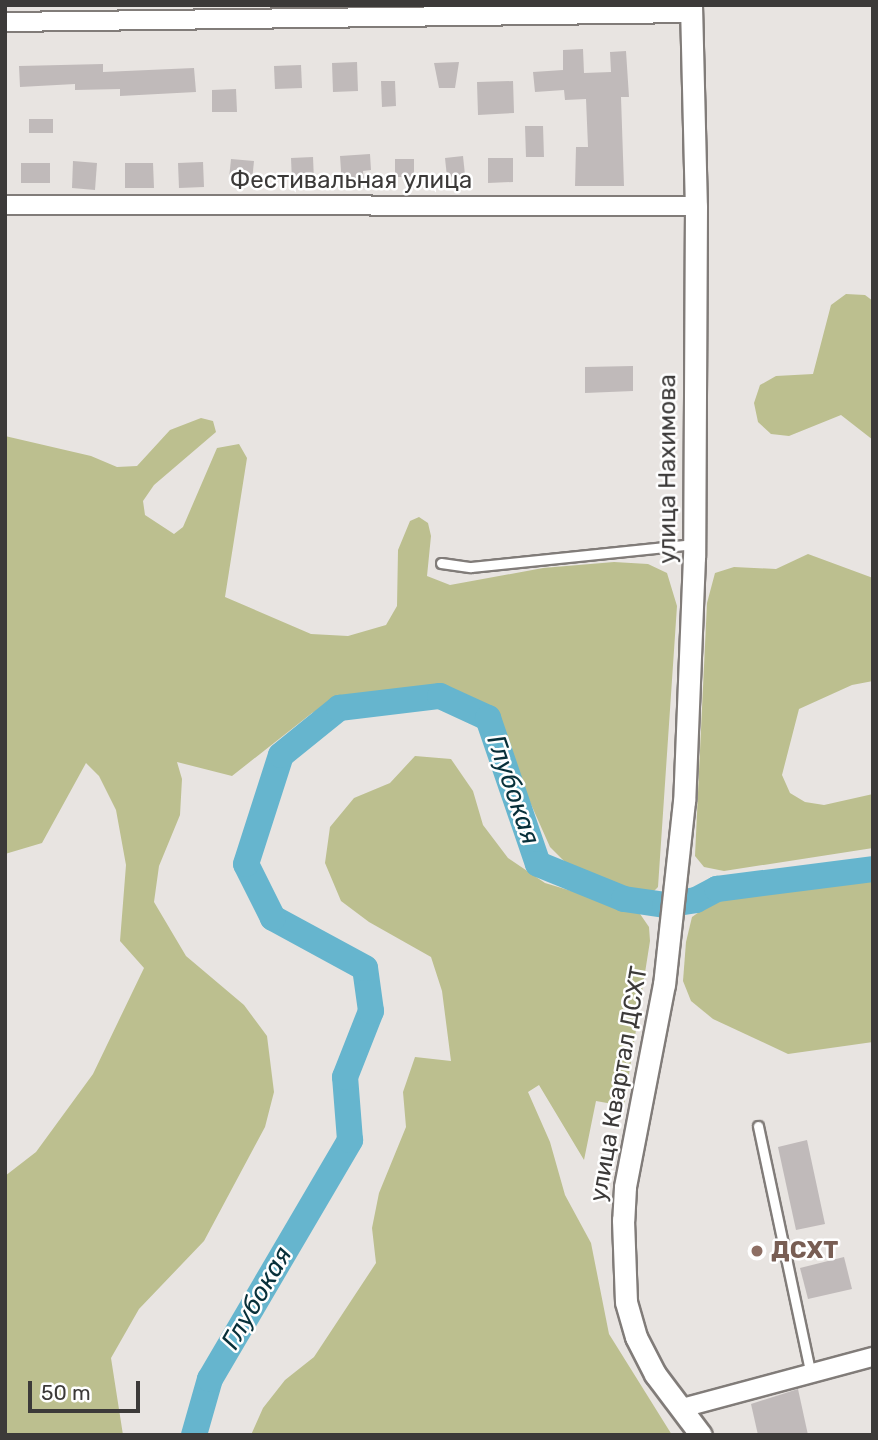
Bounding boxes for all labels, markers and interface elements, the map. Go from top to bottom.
street label: Фестивальная улица [230,167,472,195]
street label: улица Нахимова [654,374,682,564]
water label: Глубокая [480,731,546,849]
street label: улица Квартал ДСХТ [584,964,654,1204]
place label: ДСХТ [771,1237,838,1265]
water label: Глубокая [215,1241,299,1355]
marker: ДСХТ [749,1243,765,1259]
scale bar [32,1366,144,1410]
text: 50 m [41,1380,91,1405]

